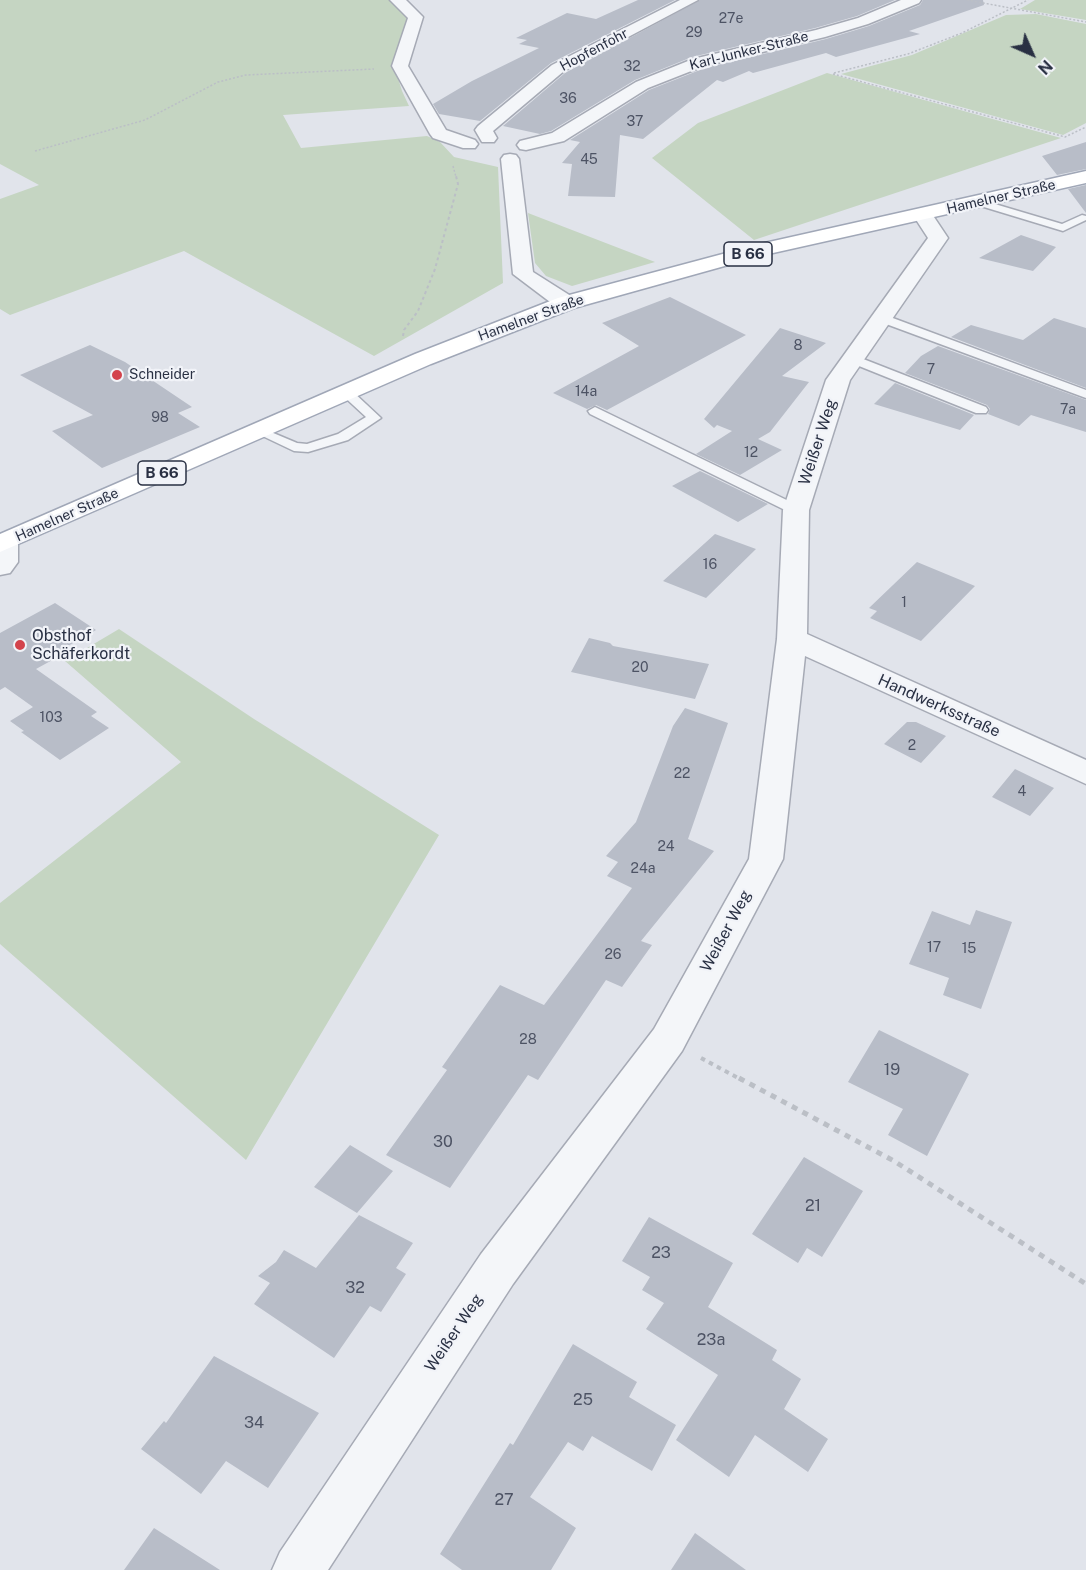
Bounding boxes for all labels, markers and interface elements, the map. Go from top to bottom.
house number: 27e [719,11,743,27]
north arrow [1002,24,1062,84]
street label: Hopfenfohr [557,25,631,75]
house number: 29 [685,25,703,41]
street label: Karl-Junker-Straße [688,28,810,74]
text: N [1034,56,1056,78]
house number: 32 [623,59,641,75]
house number: 36 [559,91,577,107]
house number: 37 [627,114,643,130]
house number: 45 [580,152,598,168]
street label: Hamelner Straße [945,176,1057,218]
road number: B 66 [724,242,772,266]
street label: Hamelner Straße [476,291,586,345]
house number: 8 [793,338,803,354]
house number: 7 [927,362,935,378]
place label: Schneider [129,367,195,383]
marker: Schneider [110,368,124,382]
house number: 14a [575,384,597,400]
street label: Weißer Weg [795,396,841,488]
house number: 7a [1060,402,1076,418]
house number: 98 [151,410,169,426]
house number: 12 [744,445,758,461]
road number: B 66 [138,461,186,485]
street label: Hamelner Straße [13,485,121,545]
house number: 16 [703,557,717,573]
house number: 1 [901,595,907,611]
place label: Obsthof Schäferkordt [32,626,130,664]
marker: Obsthof Schäferkordt [13,638,27,652]
house number: 20 [632,660,648,676]
street label: Handwerksstraße [875,670,1003,742]
house number: 103 [40,710,62,726]
house number: 2 [908,738,916,754]
house number: 22 [674,766,690,782]
house number: 4 [1018,784,1026,800]
house number: 24 [657,839,675,855]
house number: 24a [631,861,655,877]
street label: Weißer Weg [696,887,756,975]
house number: 17 [927,940,941,956]
house number: 15 [962,941,976,957]
house number: 26 [604,947,622,963]
house number: 28 [519,1032,537,1048]
house number: 19 [884,1060,900,1080]
house number: 30 [433,1132,453,1152]
house number: 21 [805,1196,821,1216]
house number: 23 [651,1243,671,1263]
house number: 32 [345,1278,365,1298]
street label: Weißer Weg [421,1290,487,1376]
house number: 23a [697,1330,725,1350]
house number: 25 [573,1390,593,1410]
house number: 34 [244,1413,264,1433]
house number: 27 [494,1490,514,1510]

